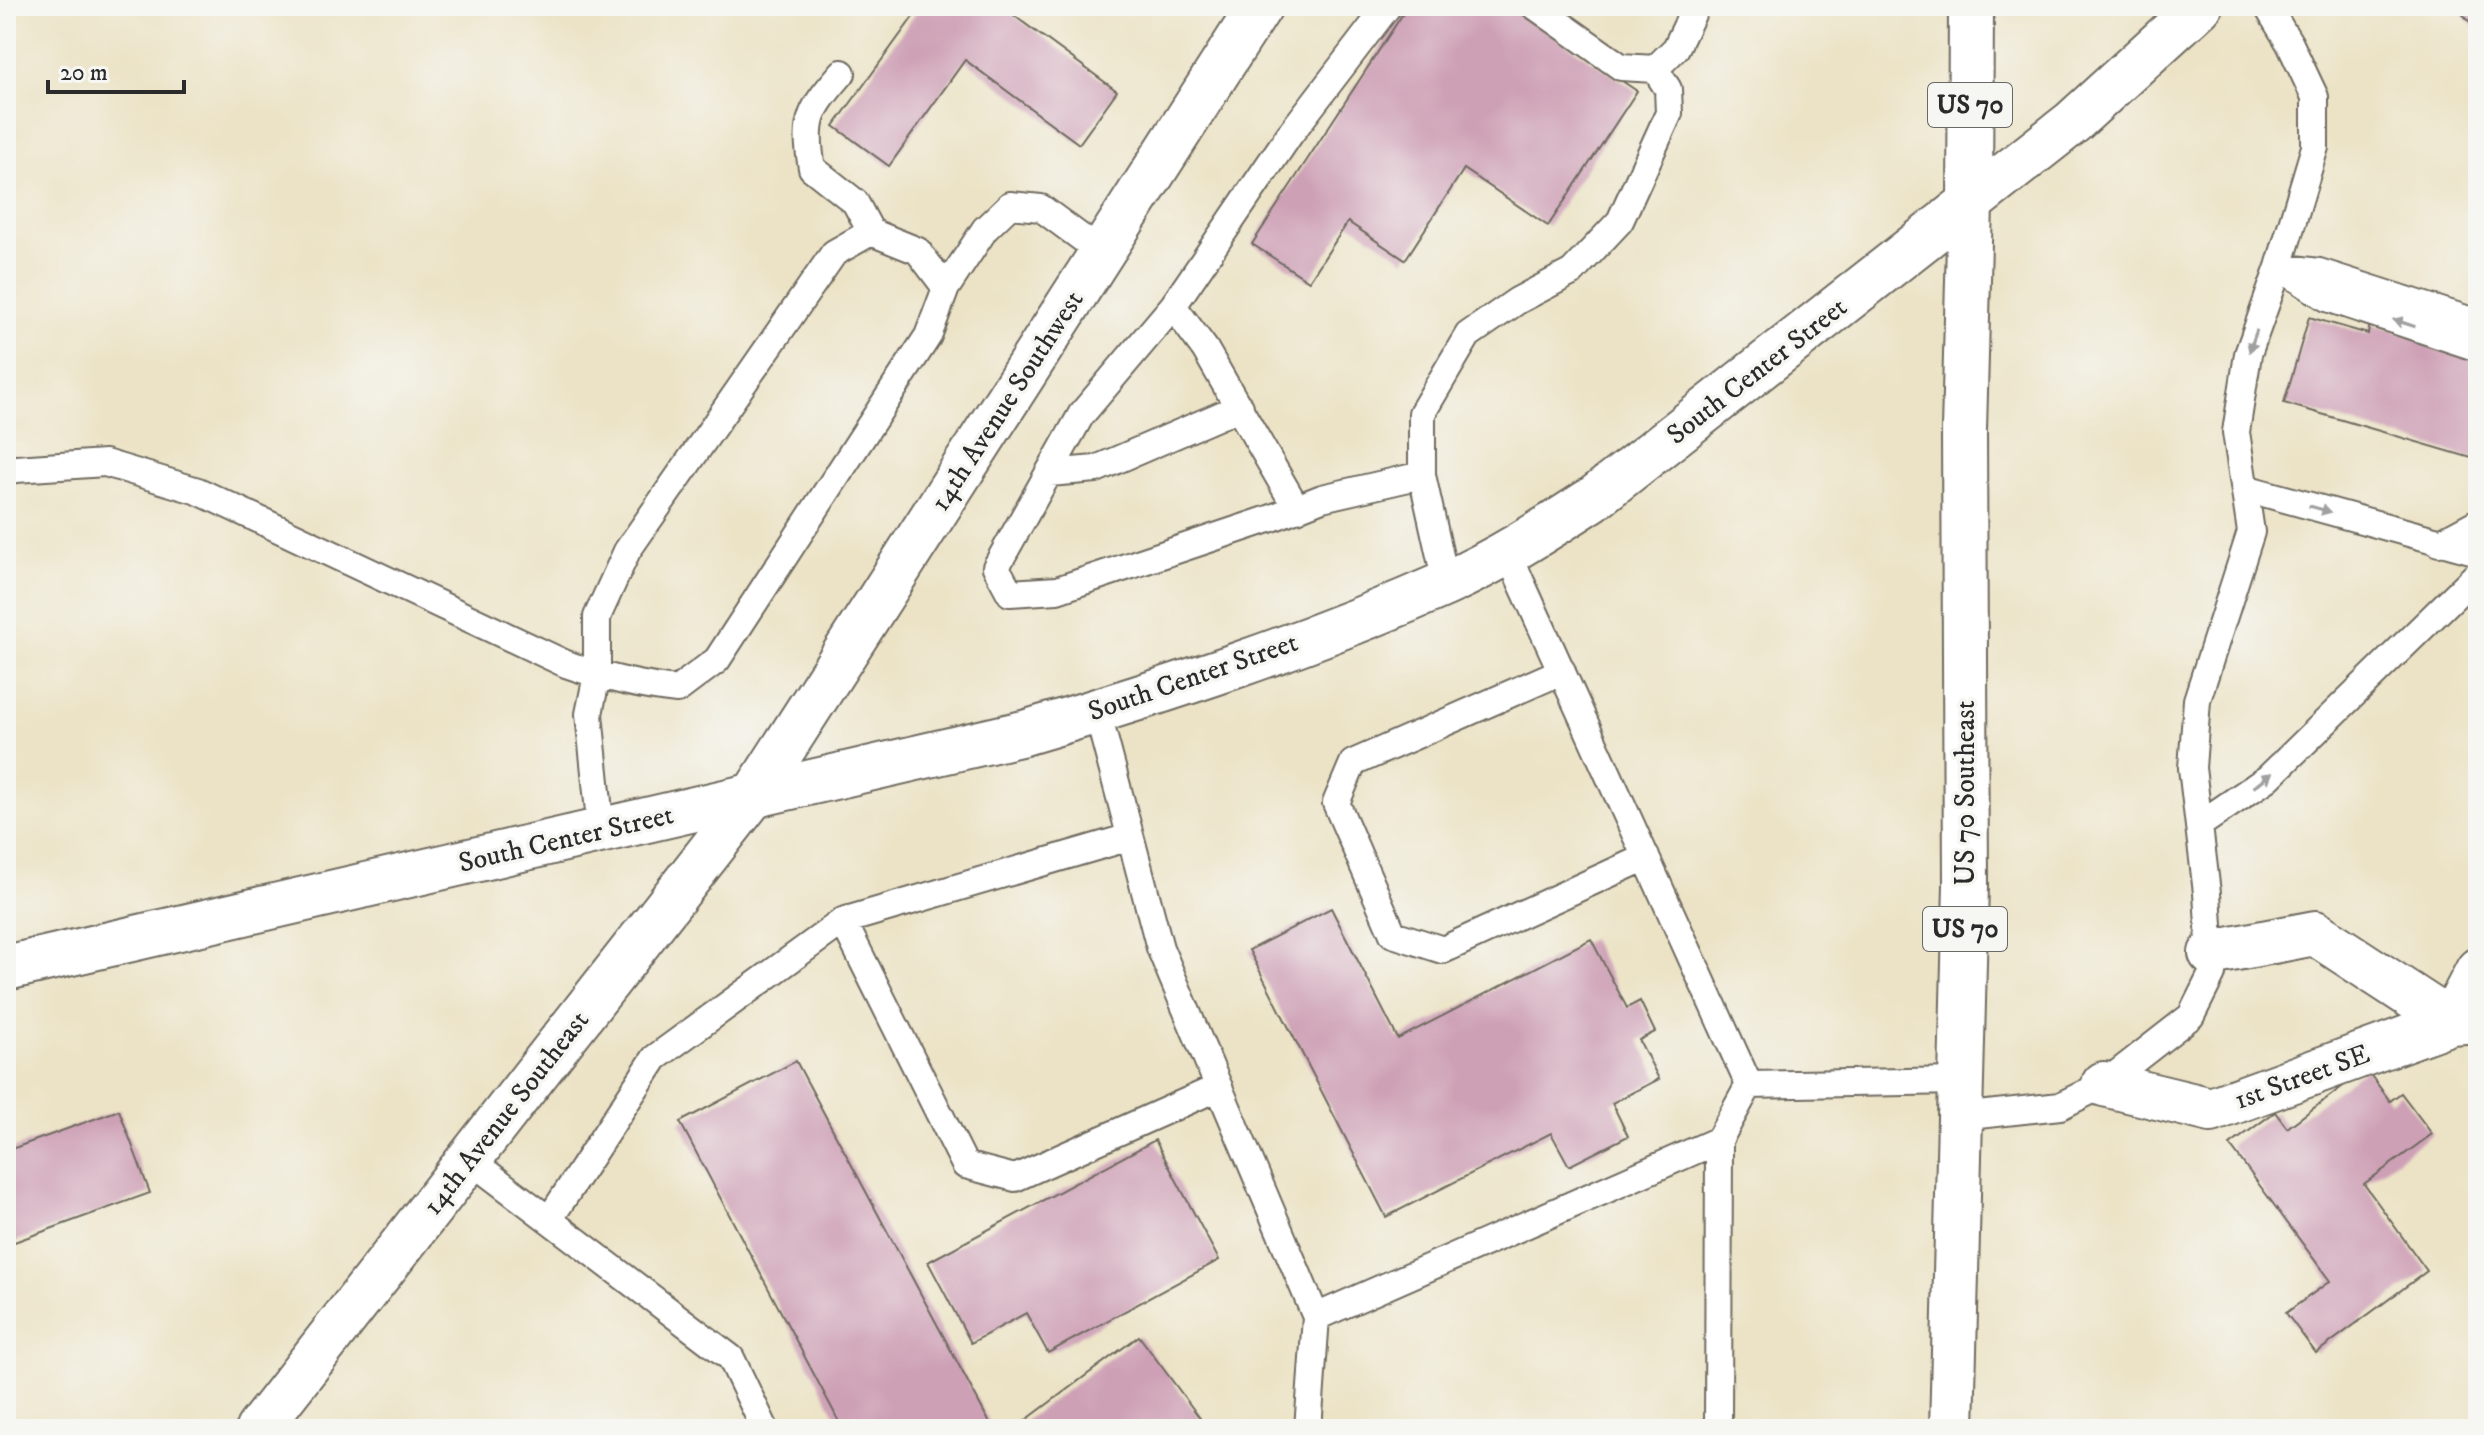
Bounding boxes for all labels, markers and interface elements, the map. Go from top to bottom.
scale bar [48,44,184,94]
text: 20 m [60,58,108,88]
road number: US 70 [1928,83,2012,127]
street label: 14th Avenue Southwest [923,284,1091,518]
street label: South Center Street [1660,290,1854,452]
one-way arrow [2392,317,2416,329]
one-way arrow [2246,329,2259,353]
one-way arrow [2307,504,2332,516]
street label: South Center Street [1084,625,1302,729]
street label: US 70 Southeast [1948,700,1983,886]
one-way arrow [2253,773,2273,789]
street label: South Center Street [455,797,677,881]
road number: US 70 [1923,907,2007,951]
street label: 14th Avenue Southeast [415,1004,597,1222]
street label: 1st Street SE [2230,1036,2374,1118]

